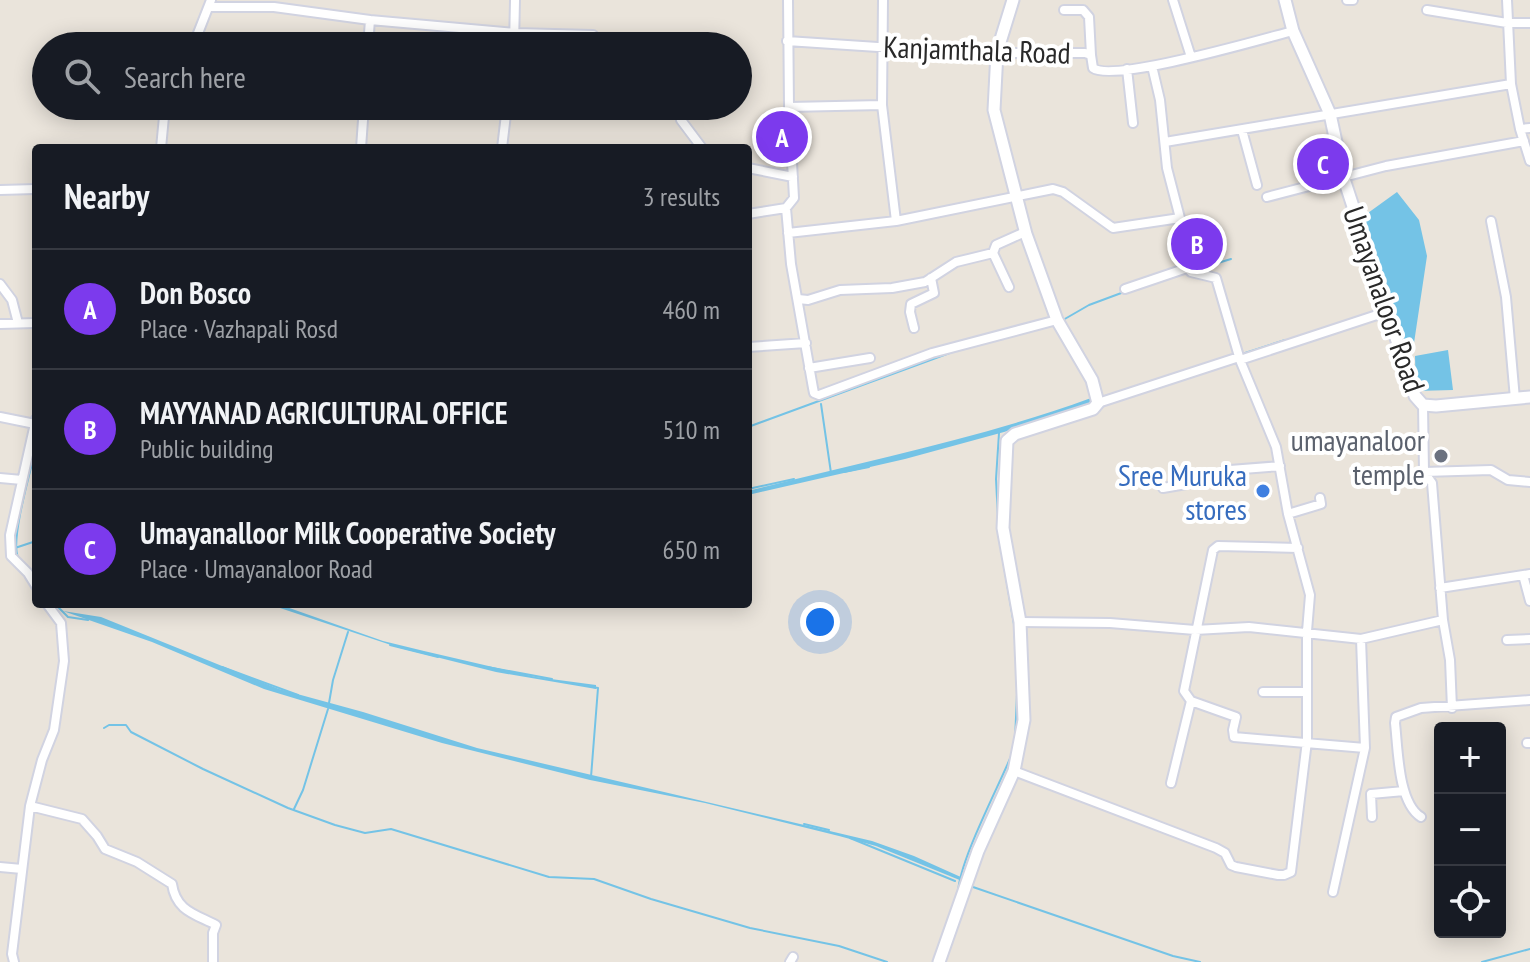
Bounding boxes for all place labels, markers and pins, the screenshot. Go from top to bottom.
pin: A [756,107,808,167]
pin: C [1297,134,1349,194]
pin: B [1171,214,1223,274]
place label: umayanaloor temple [1291,420,1426,493]
marker: umayanaloor temple [1432,447,1450,465]
place label: Sree Muruka stores [1118,455,1247,528]
marker: Sree Muruka stores [1254,482,1272,500]

